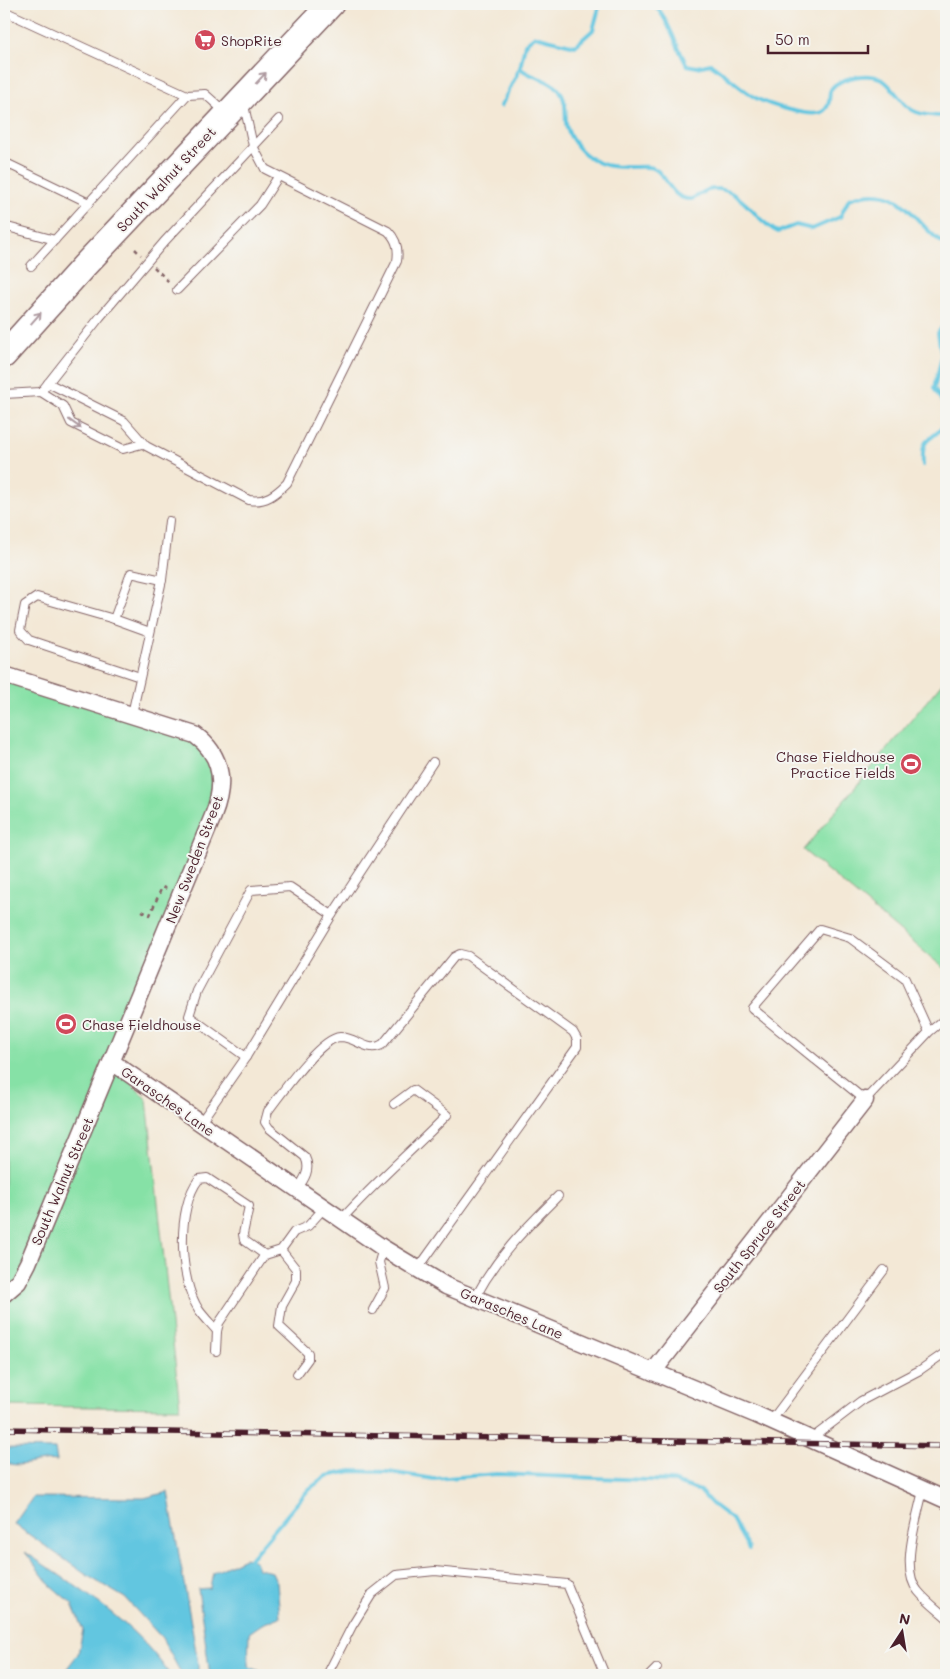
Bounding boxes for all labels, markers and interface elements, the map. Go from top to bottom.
scale bar [768,22,868,54]
supermarket icon: ShopRite [193,28,217,52]
text: 50 m [775,29,810,49]
place label: ShopRite [221,31,282,50]
one-way arrow [255,71,267,84]
street label: South Walnut Street [112,122,220,236]
one-way arrow [30,312,42,325]
one-way arrow [68,419,82,429]
place label: Chase Fieldhouse Practice Fields [776,747,895,782]
sports icon: Chase Fieldhouse Practice Fields [899,752,923,776]
street label: New Sweden Street [161,792,227,926]
sports icon: Chase Fieldhouse [54,1012,78,1036]
place label: Chase Fieldhouse [82,1015,201,1034]
street label: Garasches Lane [117,1062,219,1140]
street label: South Walnut Street [26,1114,98,1248]
street label: South Spruce Street [709,1175,809,1297]
street label: Garasches Lane [458,1283,566,1343]
north arrow [878,1606,928,1656]
text: N [898,1608,912,1629]

